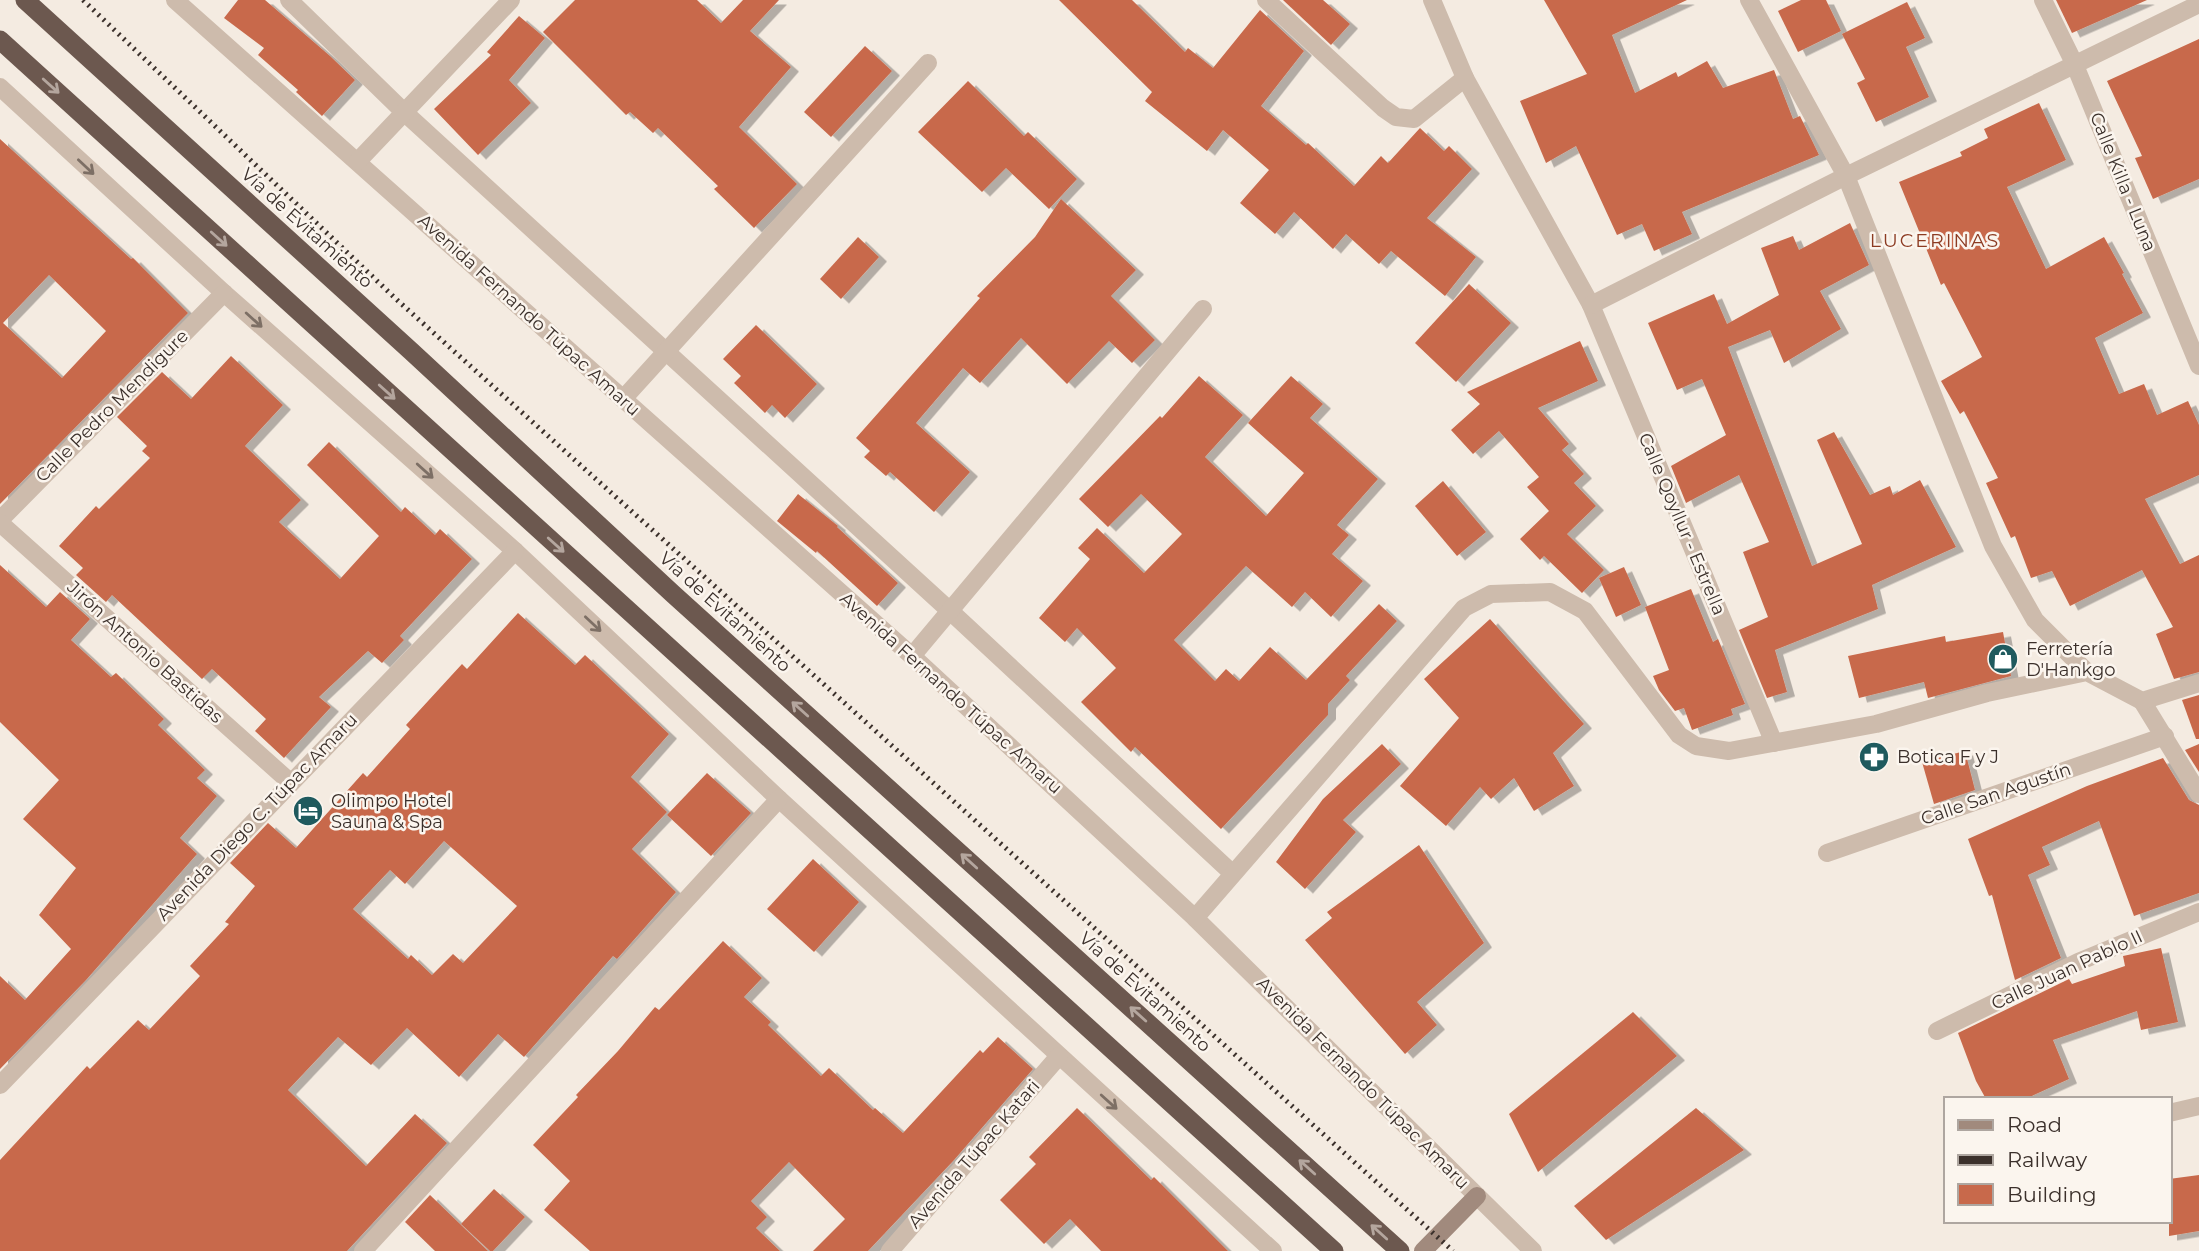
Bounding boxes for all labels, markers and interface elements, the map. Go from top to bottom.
one-way arrow [42,78,60,94]
street label: Calle Killa - Luna [2085,109,2161,255]
one-way arrow [77,158,94,175]
street label: Vía de Evitamiento [237,163,377,293]
street label: Avenida Fernando Túpac Amaru [413,209,645,421]
district label: LUCERINAS [1870,229,2000,252]
one-way arrow [210,230,227,247]
one-way arrow [245,312,263,328]
street label: Calle Pedro Mendigure [31,325,193,487]
one-way arrow [378,384,396,400]
street label: Calle Qoyllur - Estrella [1634,430,1730,618]
one-way arrow [415,463,433,479]
one-way arrow [547,537,565,553]
street label: Vía de Evitamiento [655,547,795,677]
street label: Jirón Antonio Bastidas [62,576,228,728]
street label: Avenida Fernando Túpac Amaru [835,587,1067,799]
one-way arrow [584,616,601,633]
place label: Ferretería D'Hankgo [2026,638,2116,681]
shop icon: Ferretería D'Hankgo [1986,642,2020,676]
one-way arrow [791,701,809,717]
street label: Avenida Diego C. Túpac Amaru [152,709,362,925]
pharmacy icon: Botica F y J [1857,740,1891,774]
place label: Botica F y J [1897,746,1999,768]
street label: Calle San Agustín [1918,758,2074,830]
place label: Olimpo Hotel Sauna & Spa [331,790,452,833]
hotel icon: Olimpo Hotel Sauna & Spa [291,794,325,828]
one-way arrow [961,853,978,870]
street label: Calle Juan Pablo II [1988,925,2146,1015]
street label: Vía de Evitamiento [1075,927,1215,1057]
street label: Avenida Fernando Túpac Amaru [1252,972,1474,1194]
one-way arrow [1129,1006,1147,1022]
street label: Avenida Túpac Katari [903,1075,1045,1233]
one-way arrow [1100,1094,1117,1111]
legend [1944,1097,2171,1223]
text: Road [2007,1112,2062,1137]
text: Railway [2007,1147,2088,1172]
one-way arrow [1298,1159,1316,1175]
text: Building [2007,1182,2097,1207]
one-way arrow [1370,1224,1388,1240]

